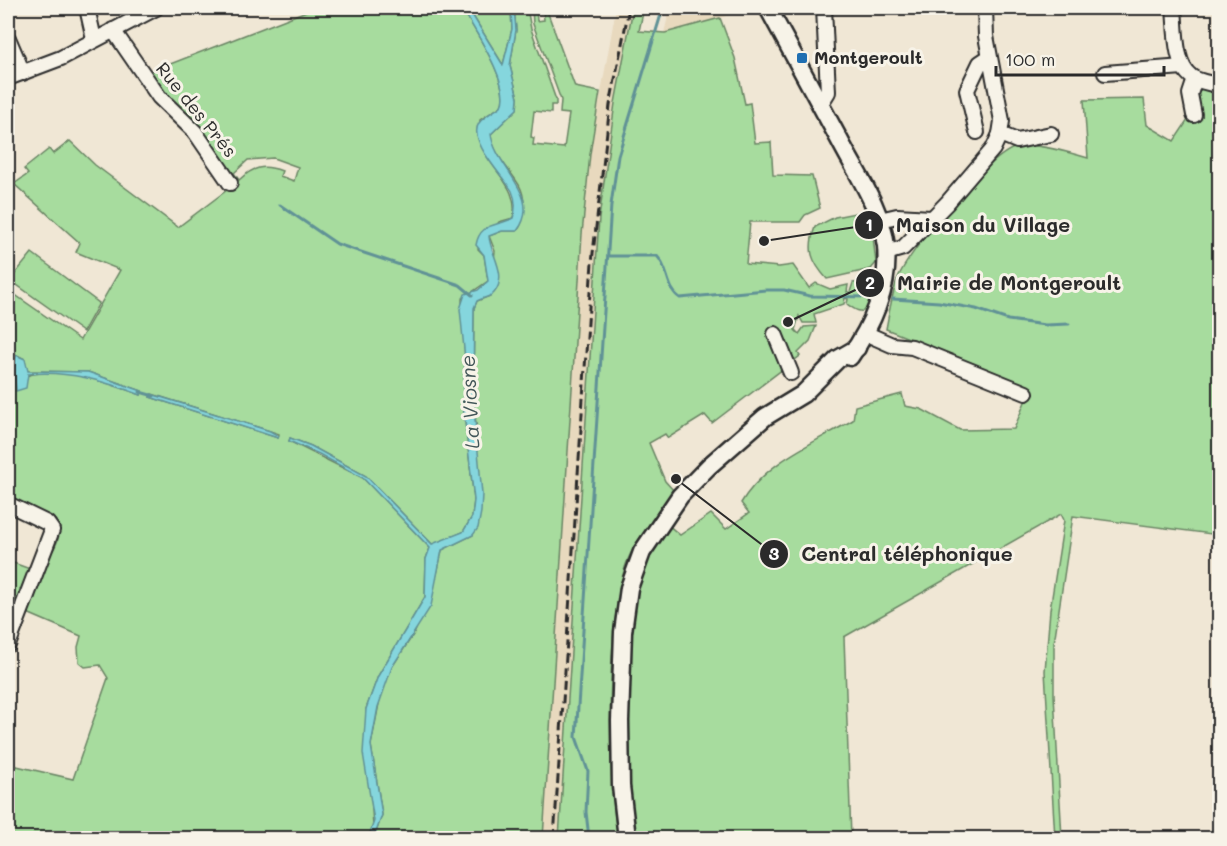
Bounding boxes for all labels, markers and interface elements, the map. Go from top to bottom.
scale bar [996,39,1164,77]
place label: Montgeroult [814,45,923,69]
text: 100 m [1005,47,1055,71]
marker: Montgeroult [795,51,809,65]
street label: Rue des Prés [151,57,242,162]
callout: Maison du Village [854,206,1082,244]
text: Maison du Village [896,211,1070,237]
text: 1 [865,212,873,236]
callout: Mairie de Montgeroult [855,264,1133,302]
text: Mairie de Montgeroult [897,269,1121,295]
text: 2 [865,270,875,294]
water label: La Viosne [454,354,484,450]
callout: Central téléphonique [759,535,1025,573]
text: Central téléphonique [801,540,1013,566]
text: 3 [769,541,780,565]

